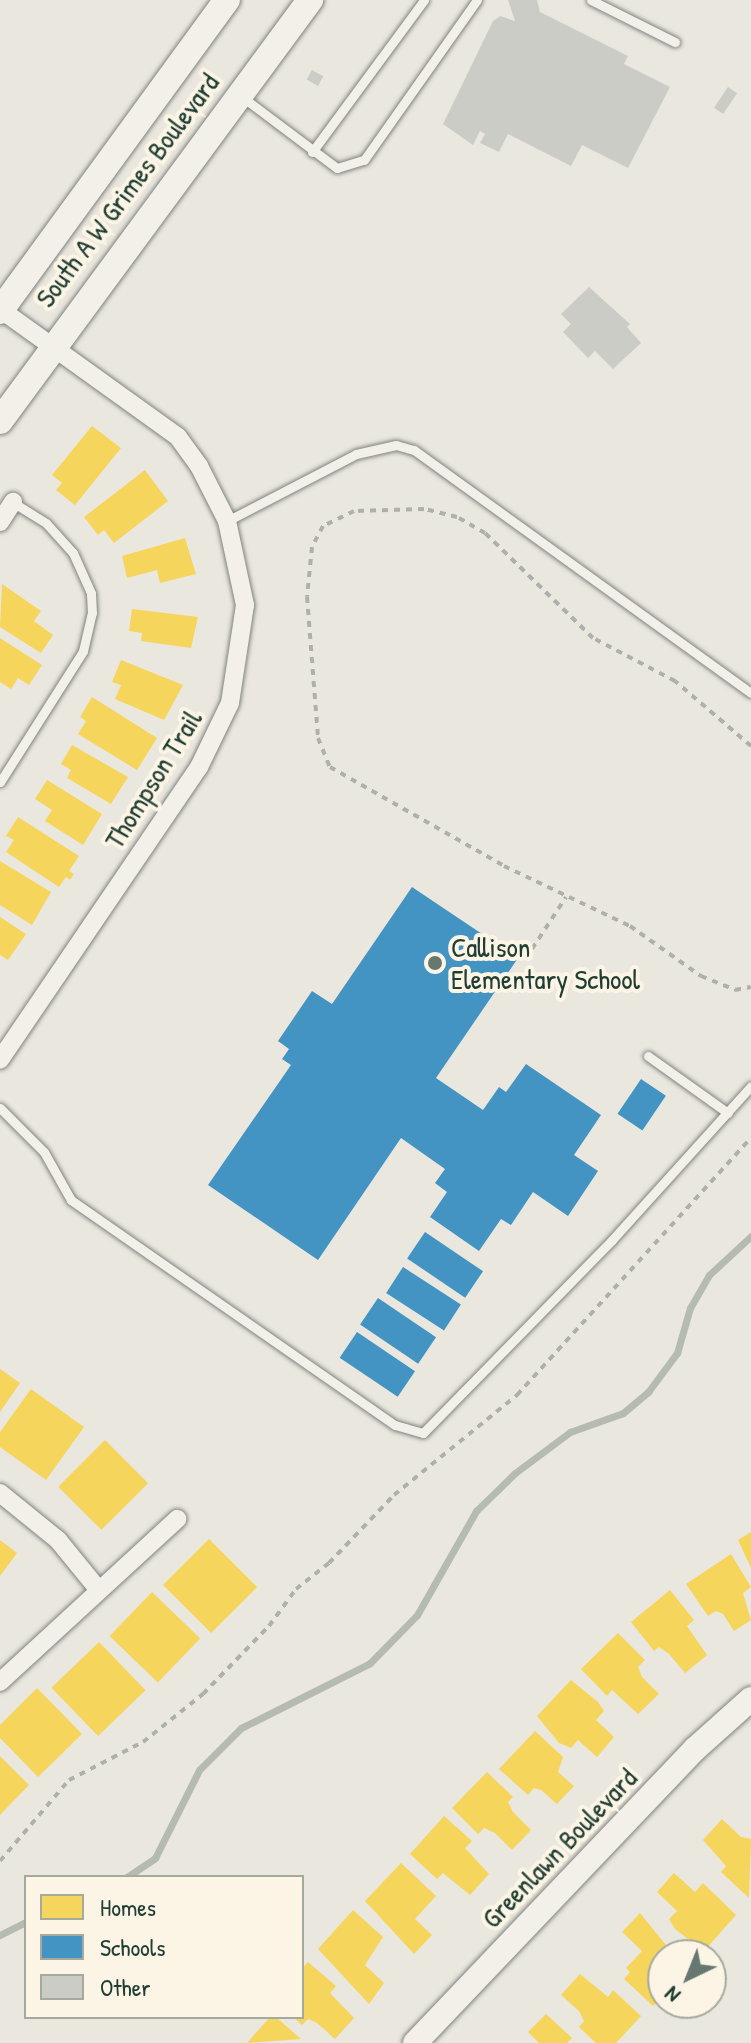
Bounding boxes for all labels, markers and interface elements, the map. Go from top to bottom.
street label: South A W Grimes Boulevard [28,66,226,314]
street label: Thompson Trail [97,704,209,854]
place label: Callison Elementary School [451,930,640,996]
marker: Callison Elementary School [426,954,444,972]
street label: Greenlawn Boulevard [474,1761,644,1935]
legend [24,1875,304,2019]
text: Homes [100,1891,156,1923]
text: Schools [100,1931,165,1963]
north arrow [647,1939,727,2019]
text: Other [100,1971,150,2003]
text: N [657,1980,687,2010]

